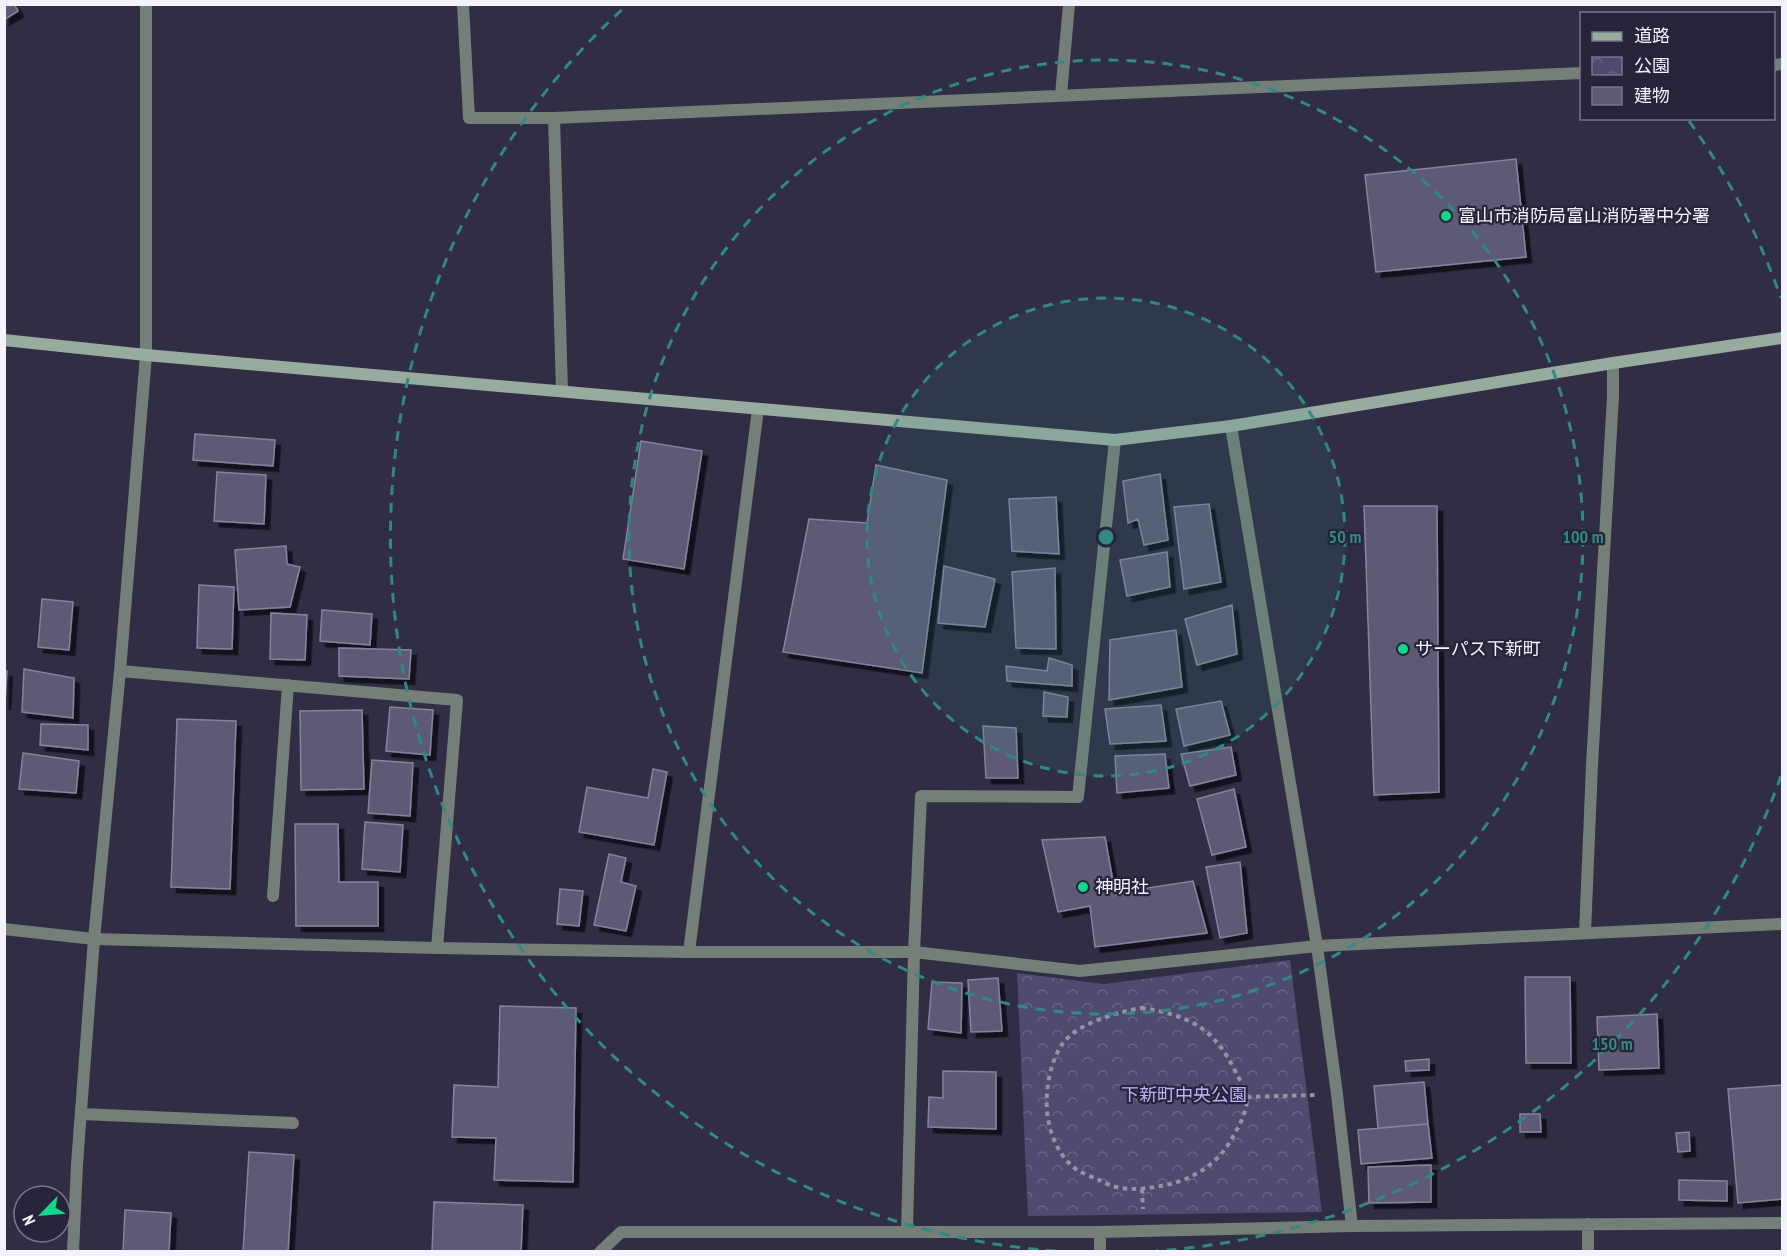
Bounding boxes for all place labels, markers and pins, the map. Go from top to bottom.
place label: 富山市消防局富山消防署中分署 [1458,204,1710,227]
marker: 富山市消防局富山消防署中分署 [1439,209,1453,223]
centre of rings [1096,527,1116,547]
place label: サーパス下新町 [1415,637,1541,660]
marker: サーパス下新町 [1396,642,1410,656]
place label: 神明社 [1095,875,1149,898]
marker: 神明社 [1076,880,1090,894]

